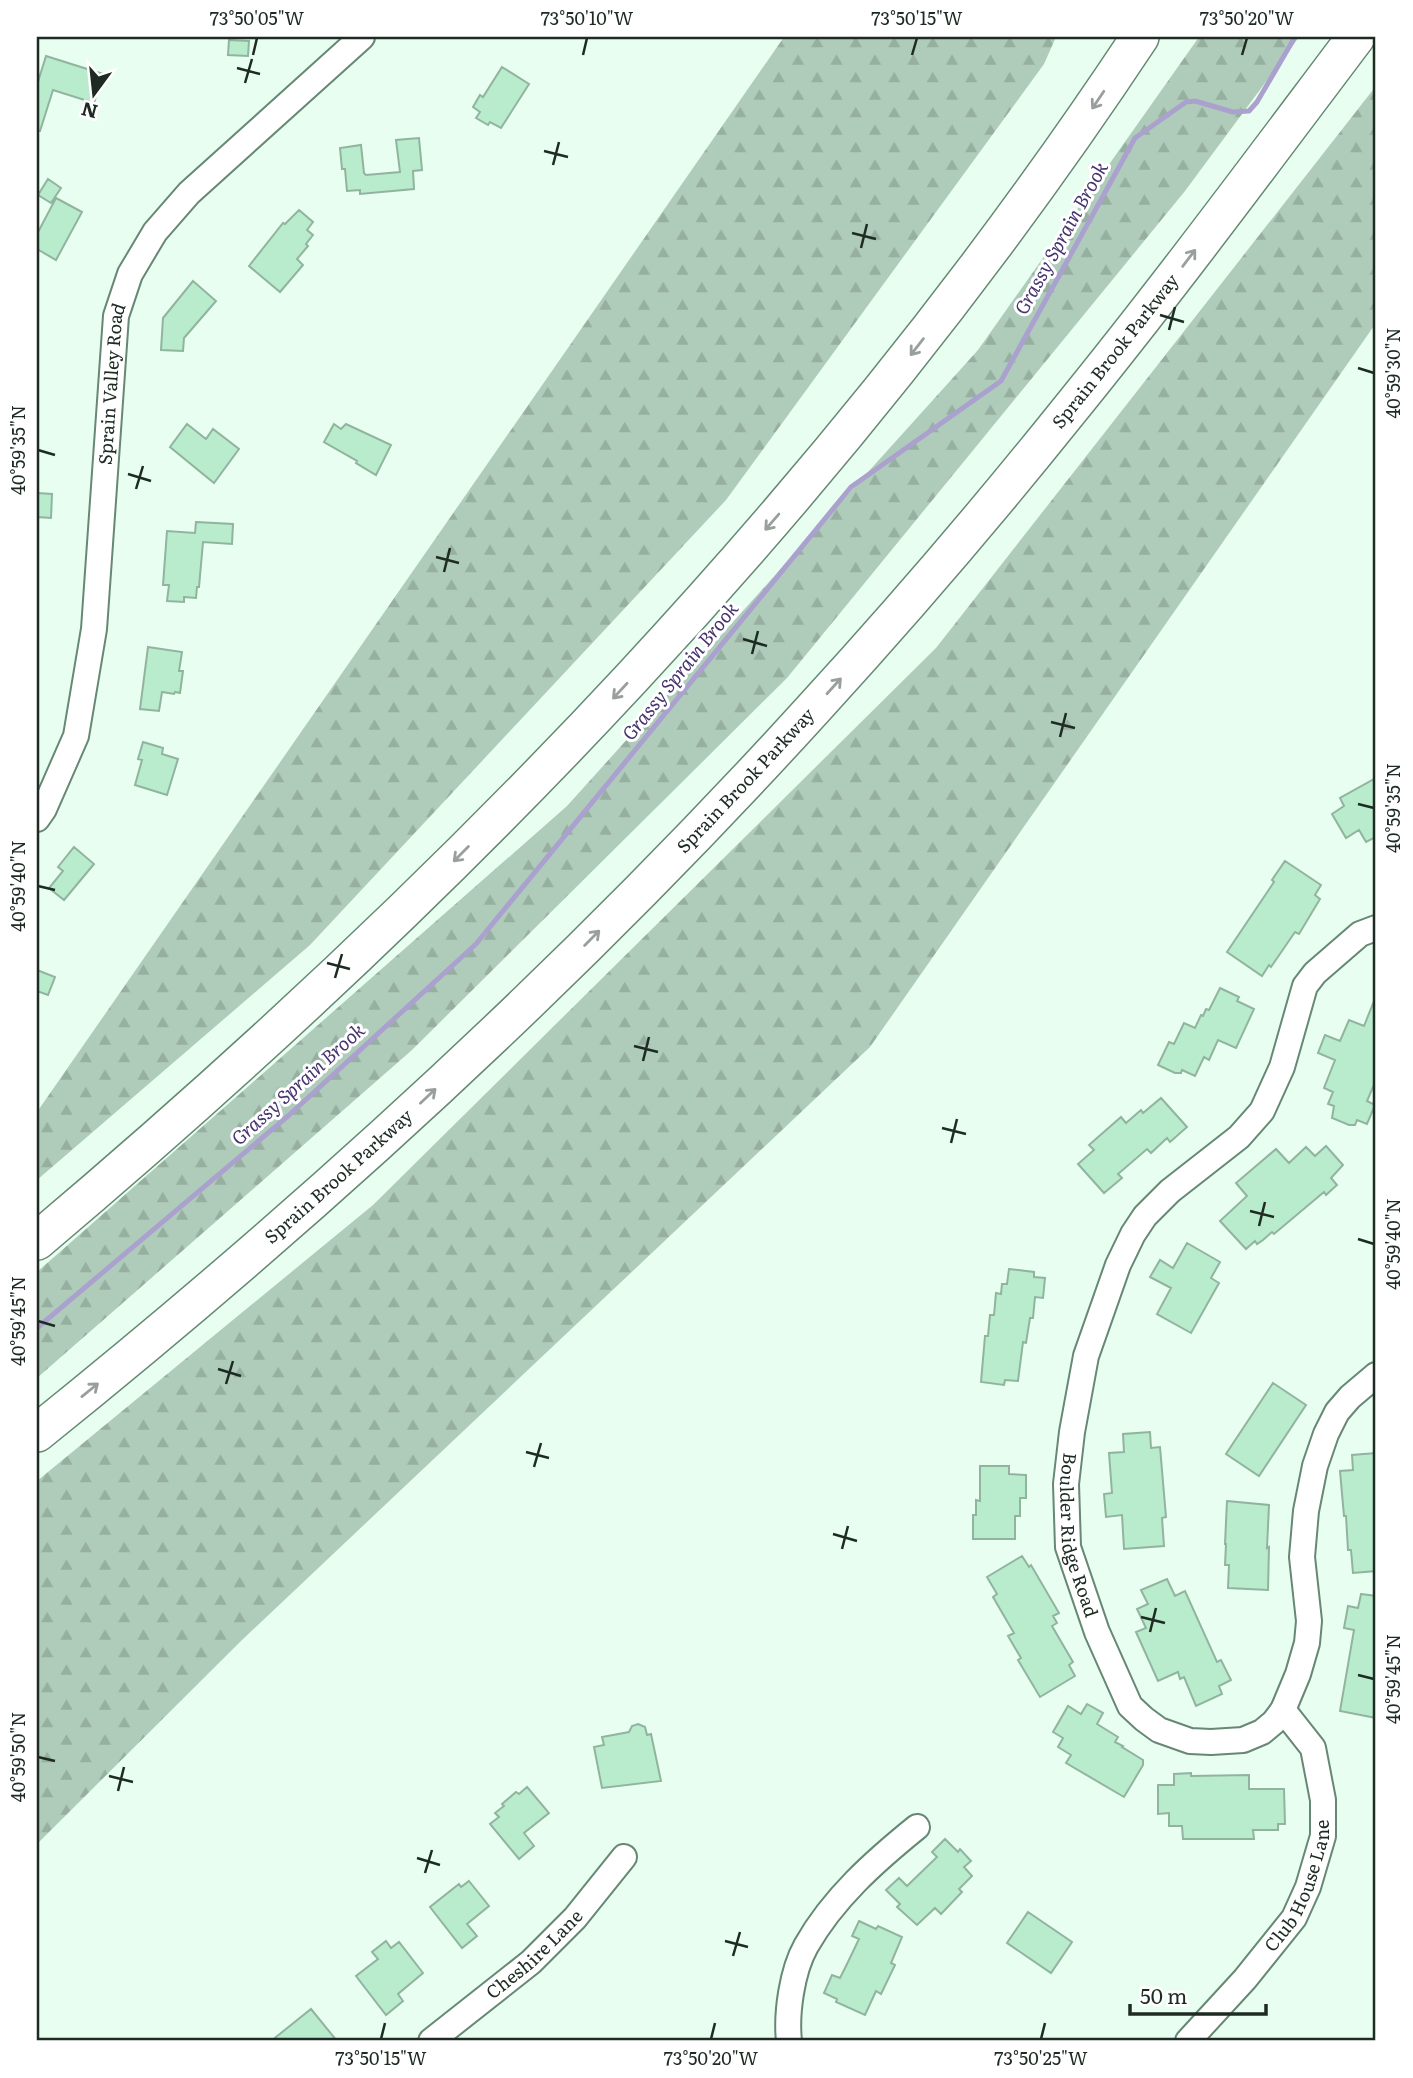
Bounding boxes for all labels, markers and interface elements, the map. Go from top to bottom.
text: 73°50'05"W [210,4,305,31]
text: 73°50'10"W [541,4,634,31]
text: 73°50'15"W [871,4,963,31]
text: 73°50'20"W [1200,4,1295,31]
north arrow [60,60,130,130]
one-way arrow [1091,90,1106,109]
text: N [78,96,101,127]
water label: Grassy Sprain Brook [1006,155,1114,319]
one-way arrow [1181,248,1196,267]
street label: Sprain Brook Parkway [1045,267,1185,434]
street label: Sprain Valley Road [91,299,131,466]
text: 40°59'30"N [1379,327,1406,419]
one-way arrow [909,337,924,355]
text: 40°59'35"N [4,405,31,495]
one-way arrow [764,513,780,531]
water label: Grassy Sprain Brook [614,595,744,746]
one-way arrow [826,677,842,695]
one-way arrow [611,682,628,699]
street label: Sprain Brook Parkway [670,701,820,859]
text: 40°59'35"N [1379,763,1406,853]
text: 40°59'40"N [4,840,31,932]
one-way arrow [453,846,470,863]
one-way arrow [583,930,600,947]
water label: Grassy Sprain Brook [224,1015,371,1151]
one-way arrow [419,1087,436,1104]
street label: Sprain Brook Parkway [258,1102,418,1249]
text: 40°59'40"N [1379,1198,1406,1290]
text: 40°59'45"N [4,1276,31,1366]
one-way arrow [80,1382,98,1398]
street label: Boulder Ridge Road [1054,1451,1106,1621]
text: 40°59'45"N [1379,1634,1406,1724]
text: 40°59'50"N [4,1712,31,1802]
street label: Club House Lane [1257,1820,1335,1957]
street label: Cheshire Lane [479,1903,589,2005]
scale bar [1130,1973,1266,2017]
text: 50 m [1140,1979,1187,2010]
text: 73°50'15"W [335,2044,427,2071]
text: 73°50'20"W [664,2044,759,2071]
text: 73°50'25"W [994,2044,1088,2071]

